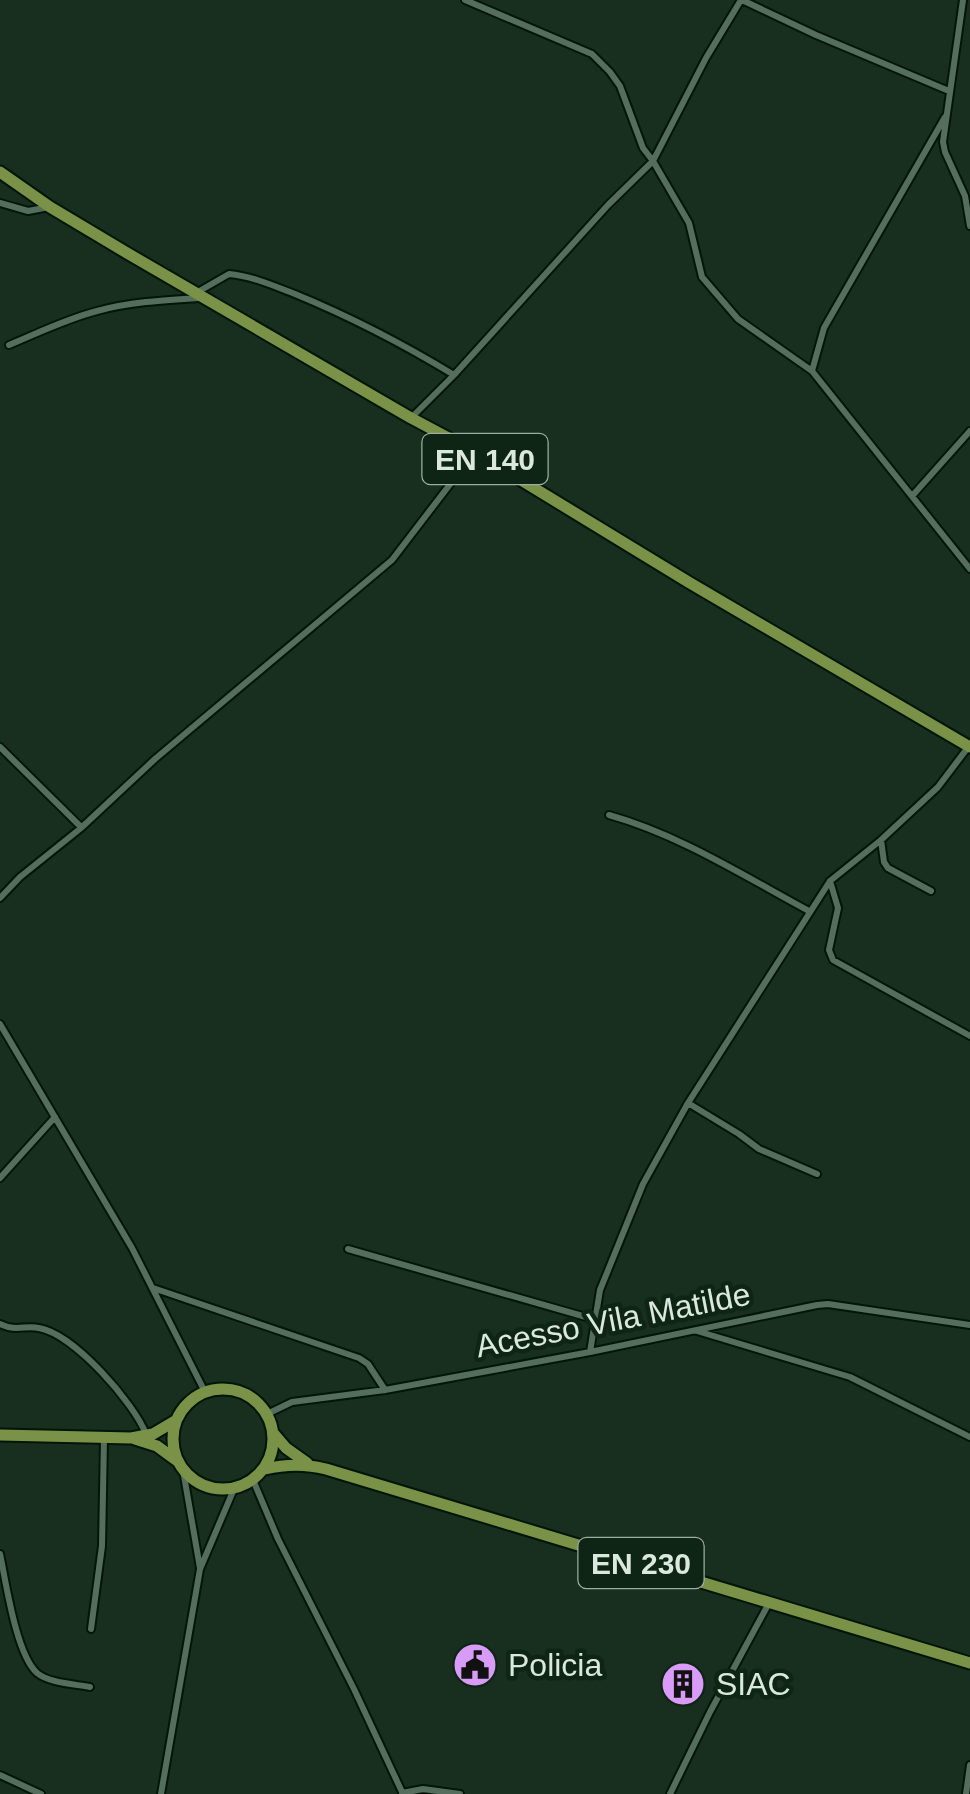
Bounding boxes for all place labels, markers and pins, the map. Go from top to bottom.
public building icon: Policia [452,1642,498,1688]
place label: Policia [508,1647,602,1683]
building icon: SIAC [660,1661,706,1707]
place label: SIAC [716,1666,791,1702]

